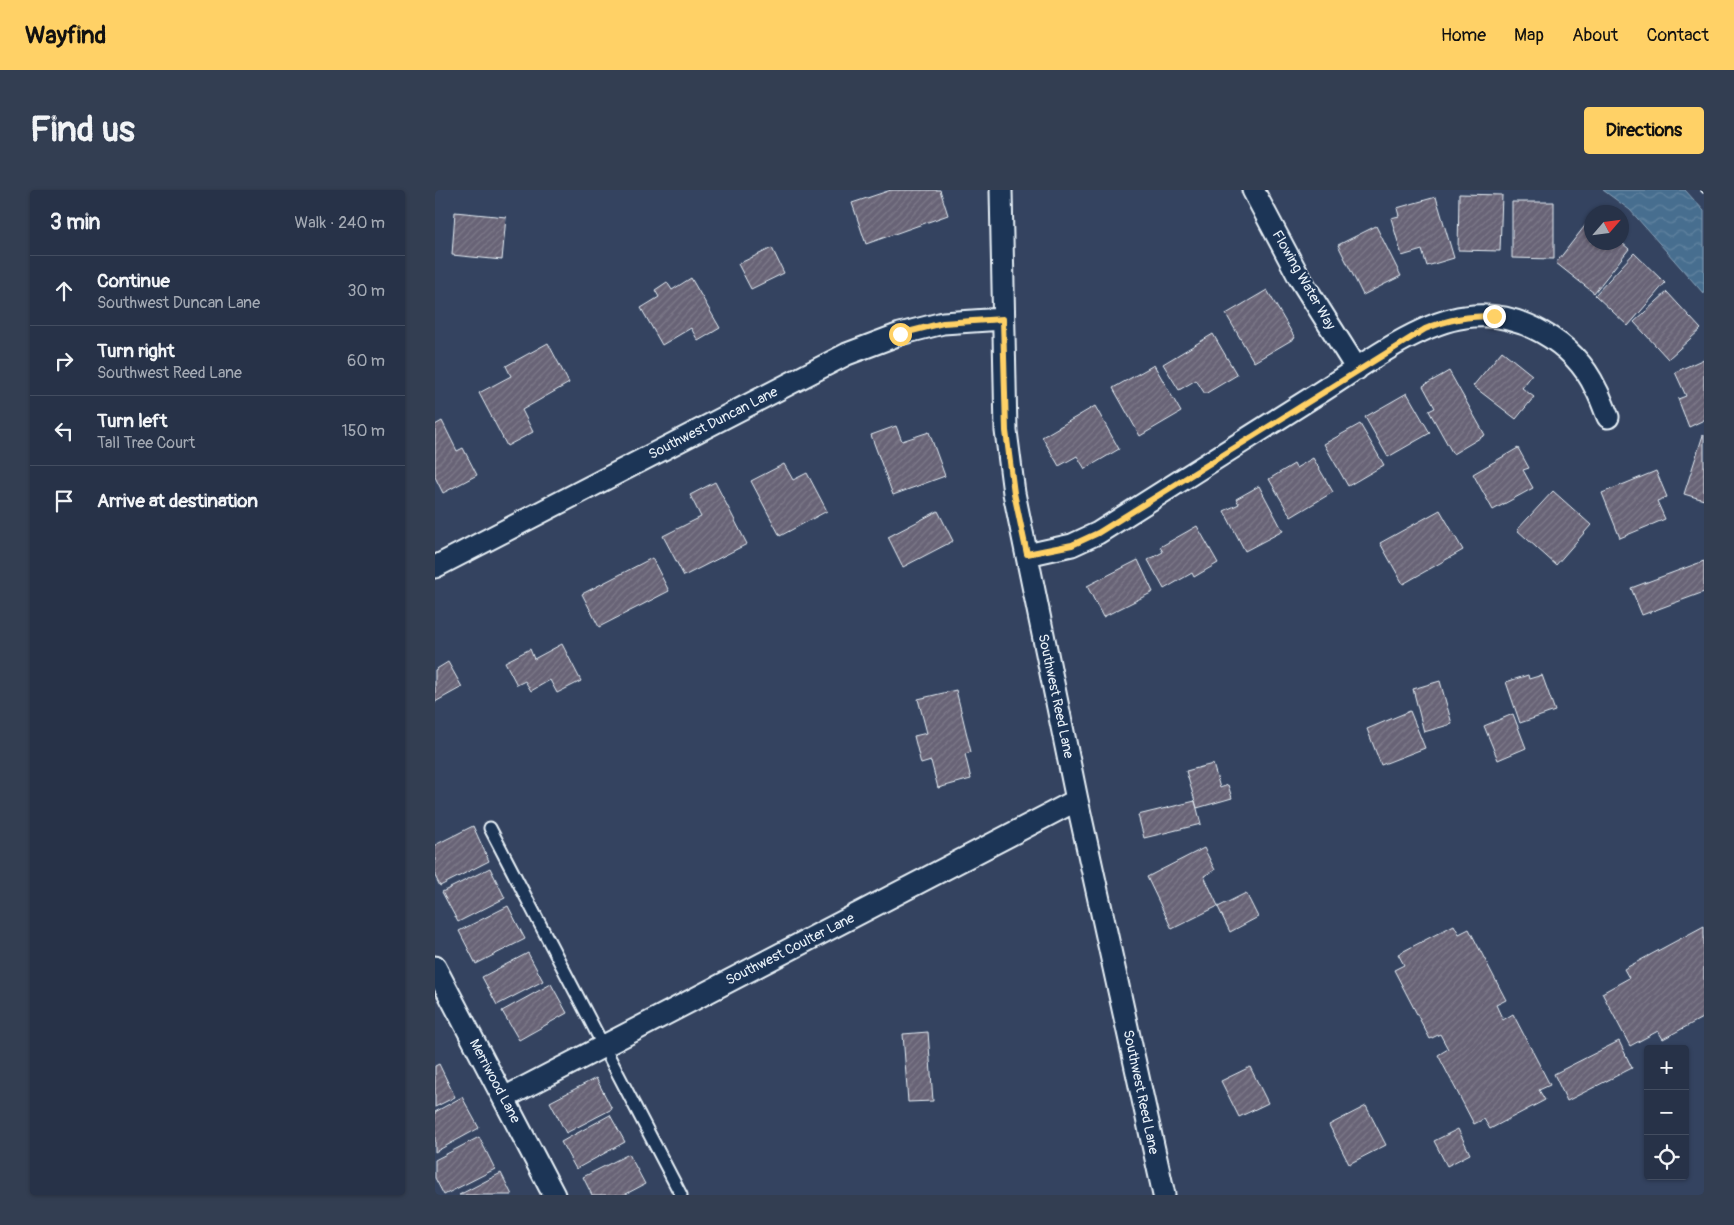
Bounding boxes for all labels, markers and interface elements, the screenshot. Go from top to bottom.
text: Wayfind [25,21,106,50]
text: Home [1441,24,1486,47]
text: Map [1514,24,1544,47]
text: About [1572,24,1618,47]
text: Contact [1646,24,1709,47]
button: Directions [1584,107,1704,154]
text: Find us [30,108,135,152]
north arrow [1584,205,1629,250]
text: 3 min [50,209,100,236]
text: Walk · 240 m [294,213,385,233]
street label: Flowing Water Way [1269,227,1339,333]
text: Continue [97,269,170,293]
icon: ahead [50,277,78,305]
text: 30 m [347,281,385,301]
text: Southwest Duncan Lane [97,293,260,313]
route end [1483,305,1506,328]
route start [889,323,912,346]
text: Turn right [97,339,175,363]
icon: right [50,347,78,375]
text: 60 m [347,351,385,371]
text: Southwest Reed Lane [97,363,242,383]
street label: Southwest Duncan Lane [646,383,781,463]
text: Turn left [97,409,167,433]
icon: left [50,417,78,445]
text: 150 m [341,421,385,441]
text: Tall Tree Court [97,433,195,453]
icon: arrive [50,487,78,515]
text: Arrive at destination [97,489,258,513]
street label: Southwest Reed Lane [1034,632,1078,760]
street label: Southwest Coulter Lane [723,909,857,989]
street label: Southwest Reed Lane [1119,1028,1163,1156]
street label: Merriwood Lane [466,1036,524,1126]
map controls [1644,1045,1689,1180]
button: + [1644,1045,1689,1090]
button: − [1644,1090,1689,1135]
button: locate [1644,1135,1689,1180]

